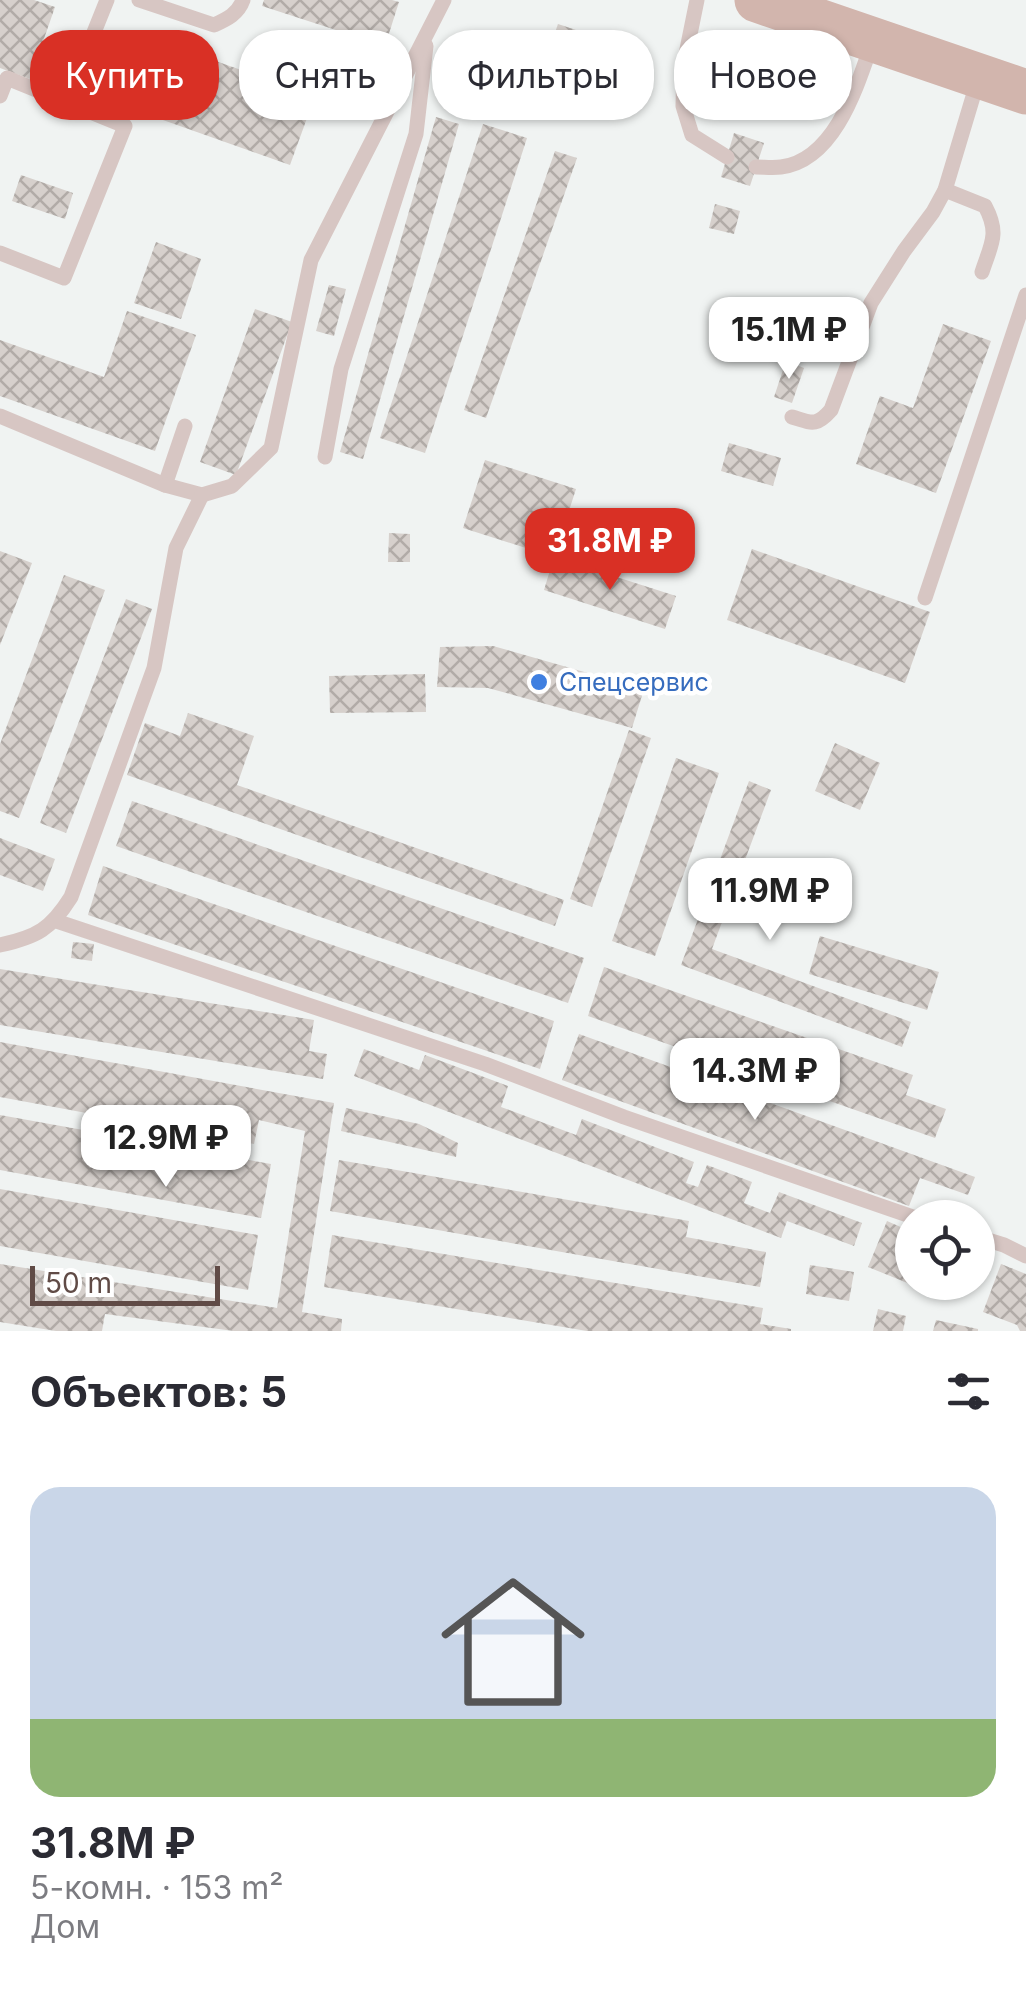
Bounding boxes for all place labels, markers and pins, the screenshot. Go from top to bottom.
pin: 15.1M ₽ [697,297,881,382]
pin: 31.8M ₽ [518,508,702,593]
place label: Спецсервис [559,667,709,697]
marker: Спецсервис [528,671,550,693]
pin: 11.9M ₽ [678,858,862,943]
pin: 14.3M ₽ [663,1038,847,1123]
pin: 12.9M ₽ [74,1105,258,1190]

